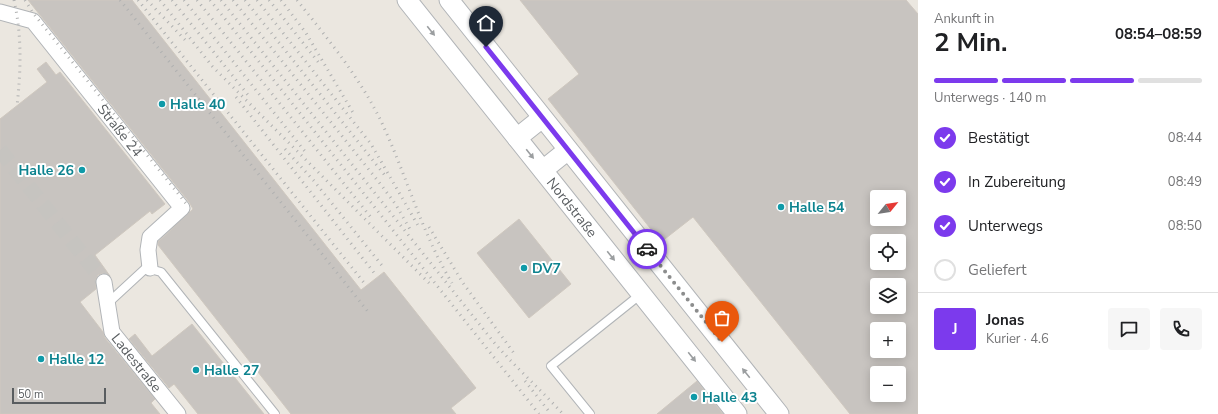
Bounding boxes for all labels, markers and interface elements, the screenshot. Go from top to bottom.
pin [469,6,503,47]
text: Ankunft in [934,10,994,28]
icon: home [475,12,497,34]
text: 08:54–08:59 [1115,24,1202,44]
one-way arrow [427,25,436,36]
text: 2 Min. [934,25,1007,60]
text: Unterwegs · 140 m [934,89,1046,107]
place label: Halle 40 [170,95,226,114]
marker: Halle 40 [157,99,167,109]
street label: Straße 24 [93,100,147,161]
icon: check [934,127,956,149]
text: Bestätigt [968,128,1029,148]
text: 08:44 [1168,129,1202,147]
one-way arrow [525,149,534,160]
place label: Halle 26 [18,161,74,180]
marker: Halle 26 [77,165,87,175]
icon: check [934,171,956,193]
text: In Zubereitung [968,172,1066,192]
text: 08:49 [1168,173,1202,191]
street label: Nordstraße [542,174,601,241]
north arrow [870,190,906,226]
map controls [870,190,906,402]
place label: Halle 54 [789,198,845,217]
marker: Halle 54 [776,202,786,212]
icon: check [934,215,956,237]
text: Unterwegs [968,216,1043,236]
text: 08:50 [1168,217,1202,235]
courier [627,229,667,269]
button: locate [870,234,906,270]
icon: car [636,238,658,260]
one-way arrow [606,250,615,261]
place label: DV7 [532,259,561,278]
text: Geliefert [968,260,1027,280]
marker: DV7 [519,263,529,273]
button: layers [870,278,906,314]
pin [705,301,739,342]
icon: bag [711,307,733,329]
button: chat [1108,308,1150,350]
button: phone [1160,308,1202,350]
text: Jonas [986,310,1024,330]
text: J [952,319,958,339]
button: + [870,322,906,358]
street label: Ladestraße [107,329,166,396]
text: Kurier · 4.6 [986,330,1049,348]
place label: Halle 12 [49,350,105,369]
one-way arrow [687,352,696,363]
marker: Halle 12 [36,354,46,364]
place label: Halle 27 [204,361,260,380]
marker: Halle 27 [191,365,201,375]
button: − [870,366,906,402]
one-way arrow [742,367,750,378]
scale bar [12,386,106,405]
text: 50 m [18,387,43,402]
place label: Halle 43 [702,388,758,407]
marker: Halle 43 [689,392,699,402]

